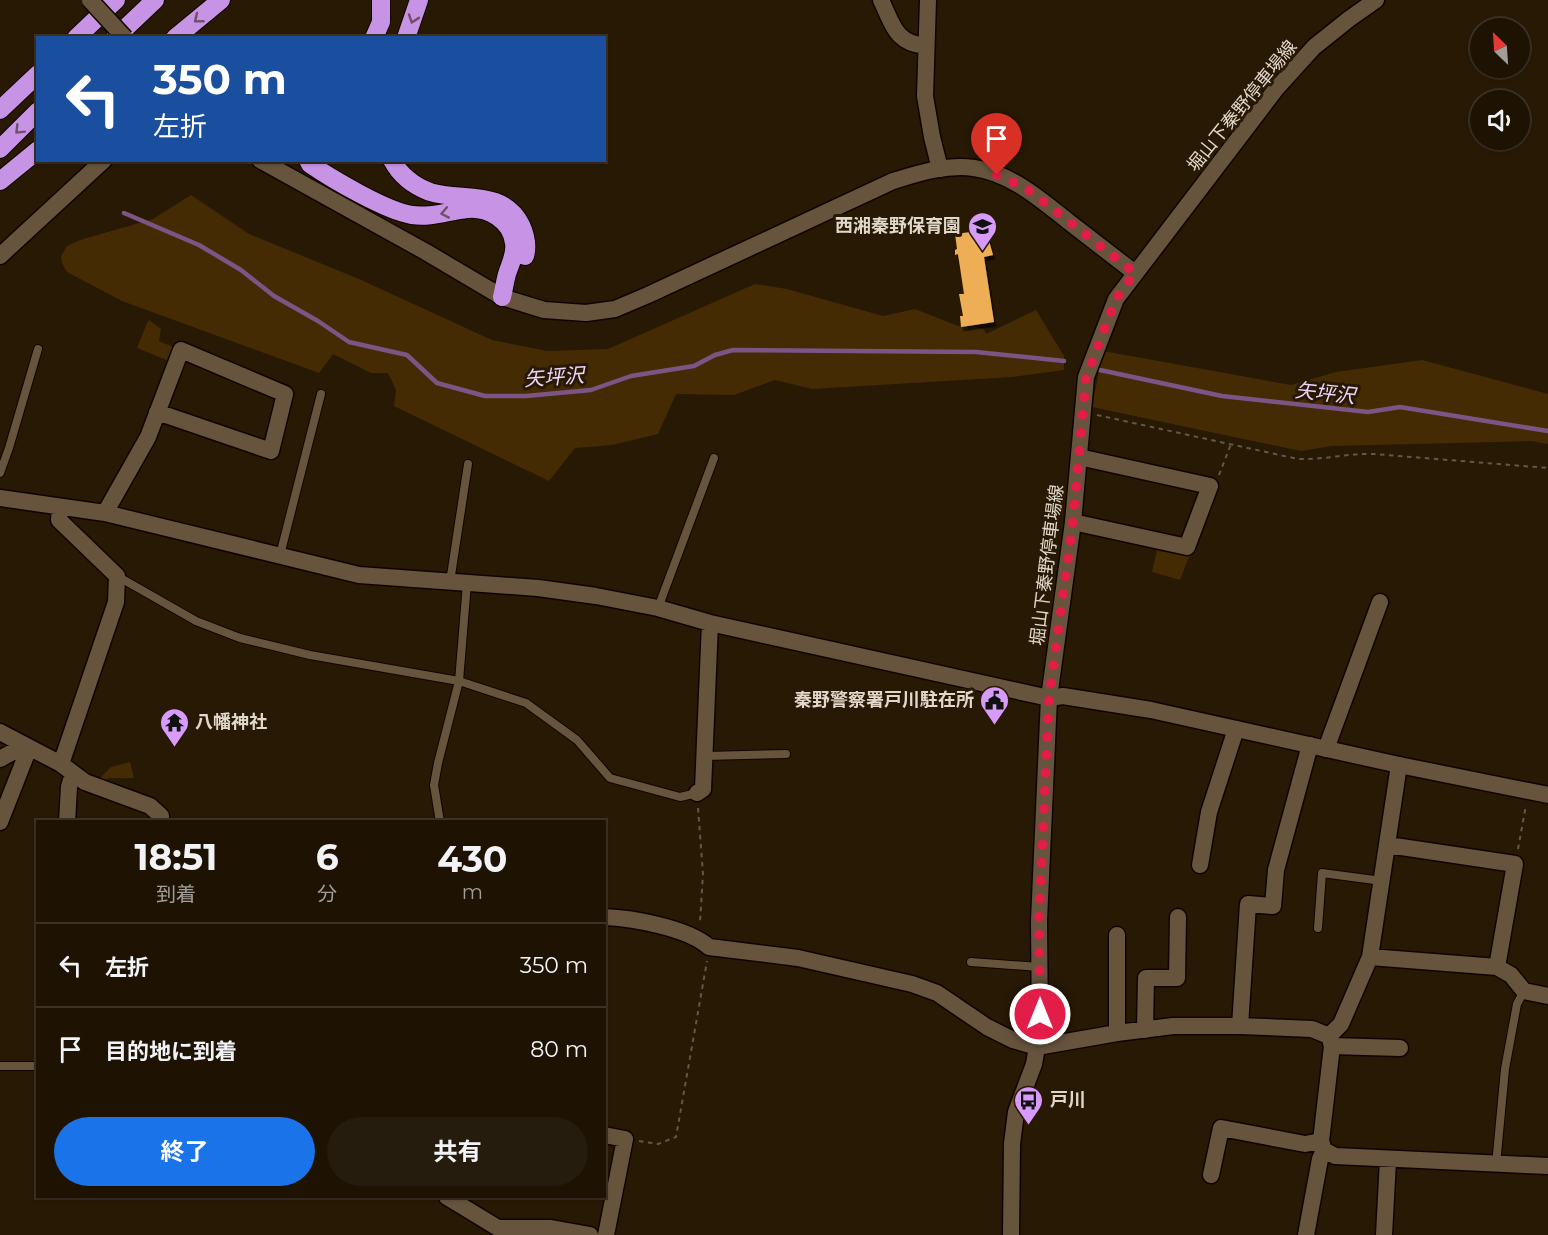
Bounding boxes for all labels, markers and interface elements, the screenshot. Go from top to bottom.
one-way arrow [194,11,205,22]
one-way arrow [407,13,420,24]
north arrow [1470,18,1530,78]
map controls [1470,18,1530,150]
street label: 堀山下秦野停車場線 [1182,36,1302,176]
text: 350 m [153,53,287,105]
icon: left [54,60,132,138]
button: sound [1470,90,1530,150]
text: 左折 [153,110,207,143]
pin [971,113,1022,175]
icon: arrive [980,122,1013,155]
one-way arrow [15,123,26,134]
one-way arrow [440,206,450,219]
school or university icon: 西湘秦野保育園 [966,210,998,252]
place label: 西湘秦野保育園 [835,215,961,237]
water label: 矢坪沢 [523,363,588,391]
water label: 矢坪沢 [1294,378,1359,408]
street label: 堀山下秦野停車場線 [1026,483,1068,647]
public building icon: 秦野警察署戸川駐在所 [979,684,1011,726]
place label: 秦野警察署戸川駐在所 [794,689,974,711]
temple icon: 八幡神社 [158,706,190,748]
place label: 八幡神社 [195,711,267,733]
text: 18:51 [134,835,217,879]
text: 6 [316,835,339,879]
text: 430 [437,837,508,881]
text: m [462,880,483,904]
text: 到着 [156,882,196,906]
text: 分 [317,882,337,906]
icon: left [54,949,87,982]
text: 350 m [520,952,588,979]
text: 左折 [105,954,149,981]
position arrow [1008,982,1072,1046]
icon: arrive [54,1033,87,1066]
text: 80 m [530,1036,588,1063]
text: 目的地に到着 [105,1038,237,1065]
bus stop icon: 戸川 [1013,1084,1045,1126]
place label: 戸川 [1050,1089,1086,1111]
button: 終了 [54,1117,315,1186]
button: 共有 [327,1117,588,1186]

